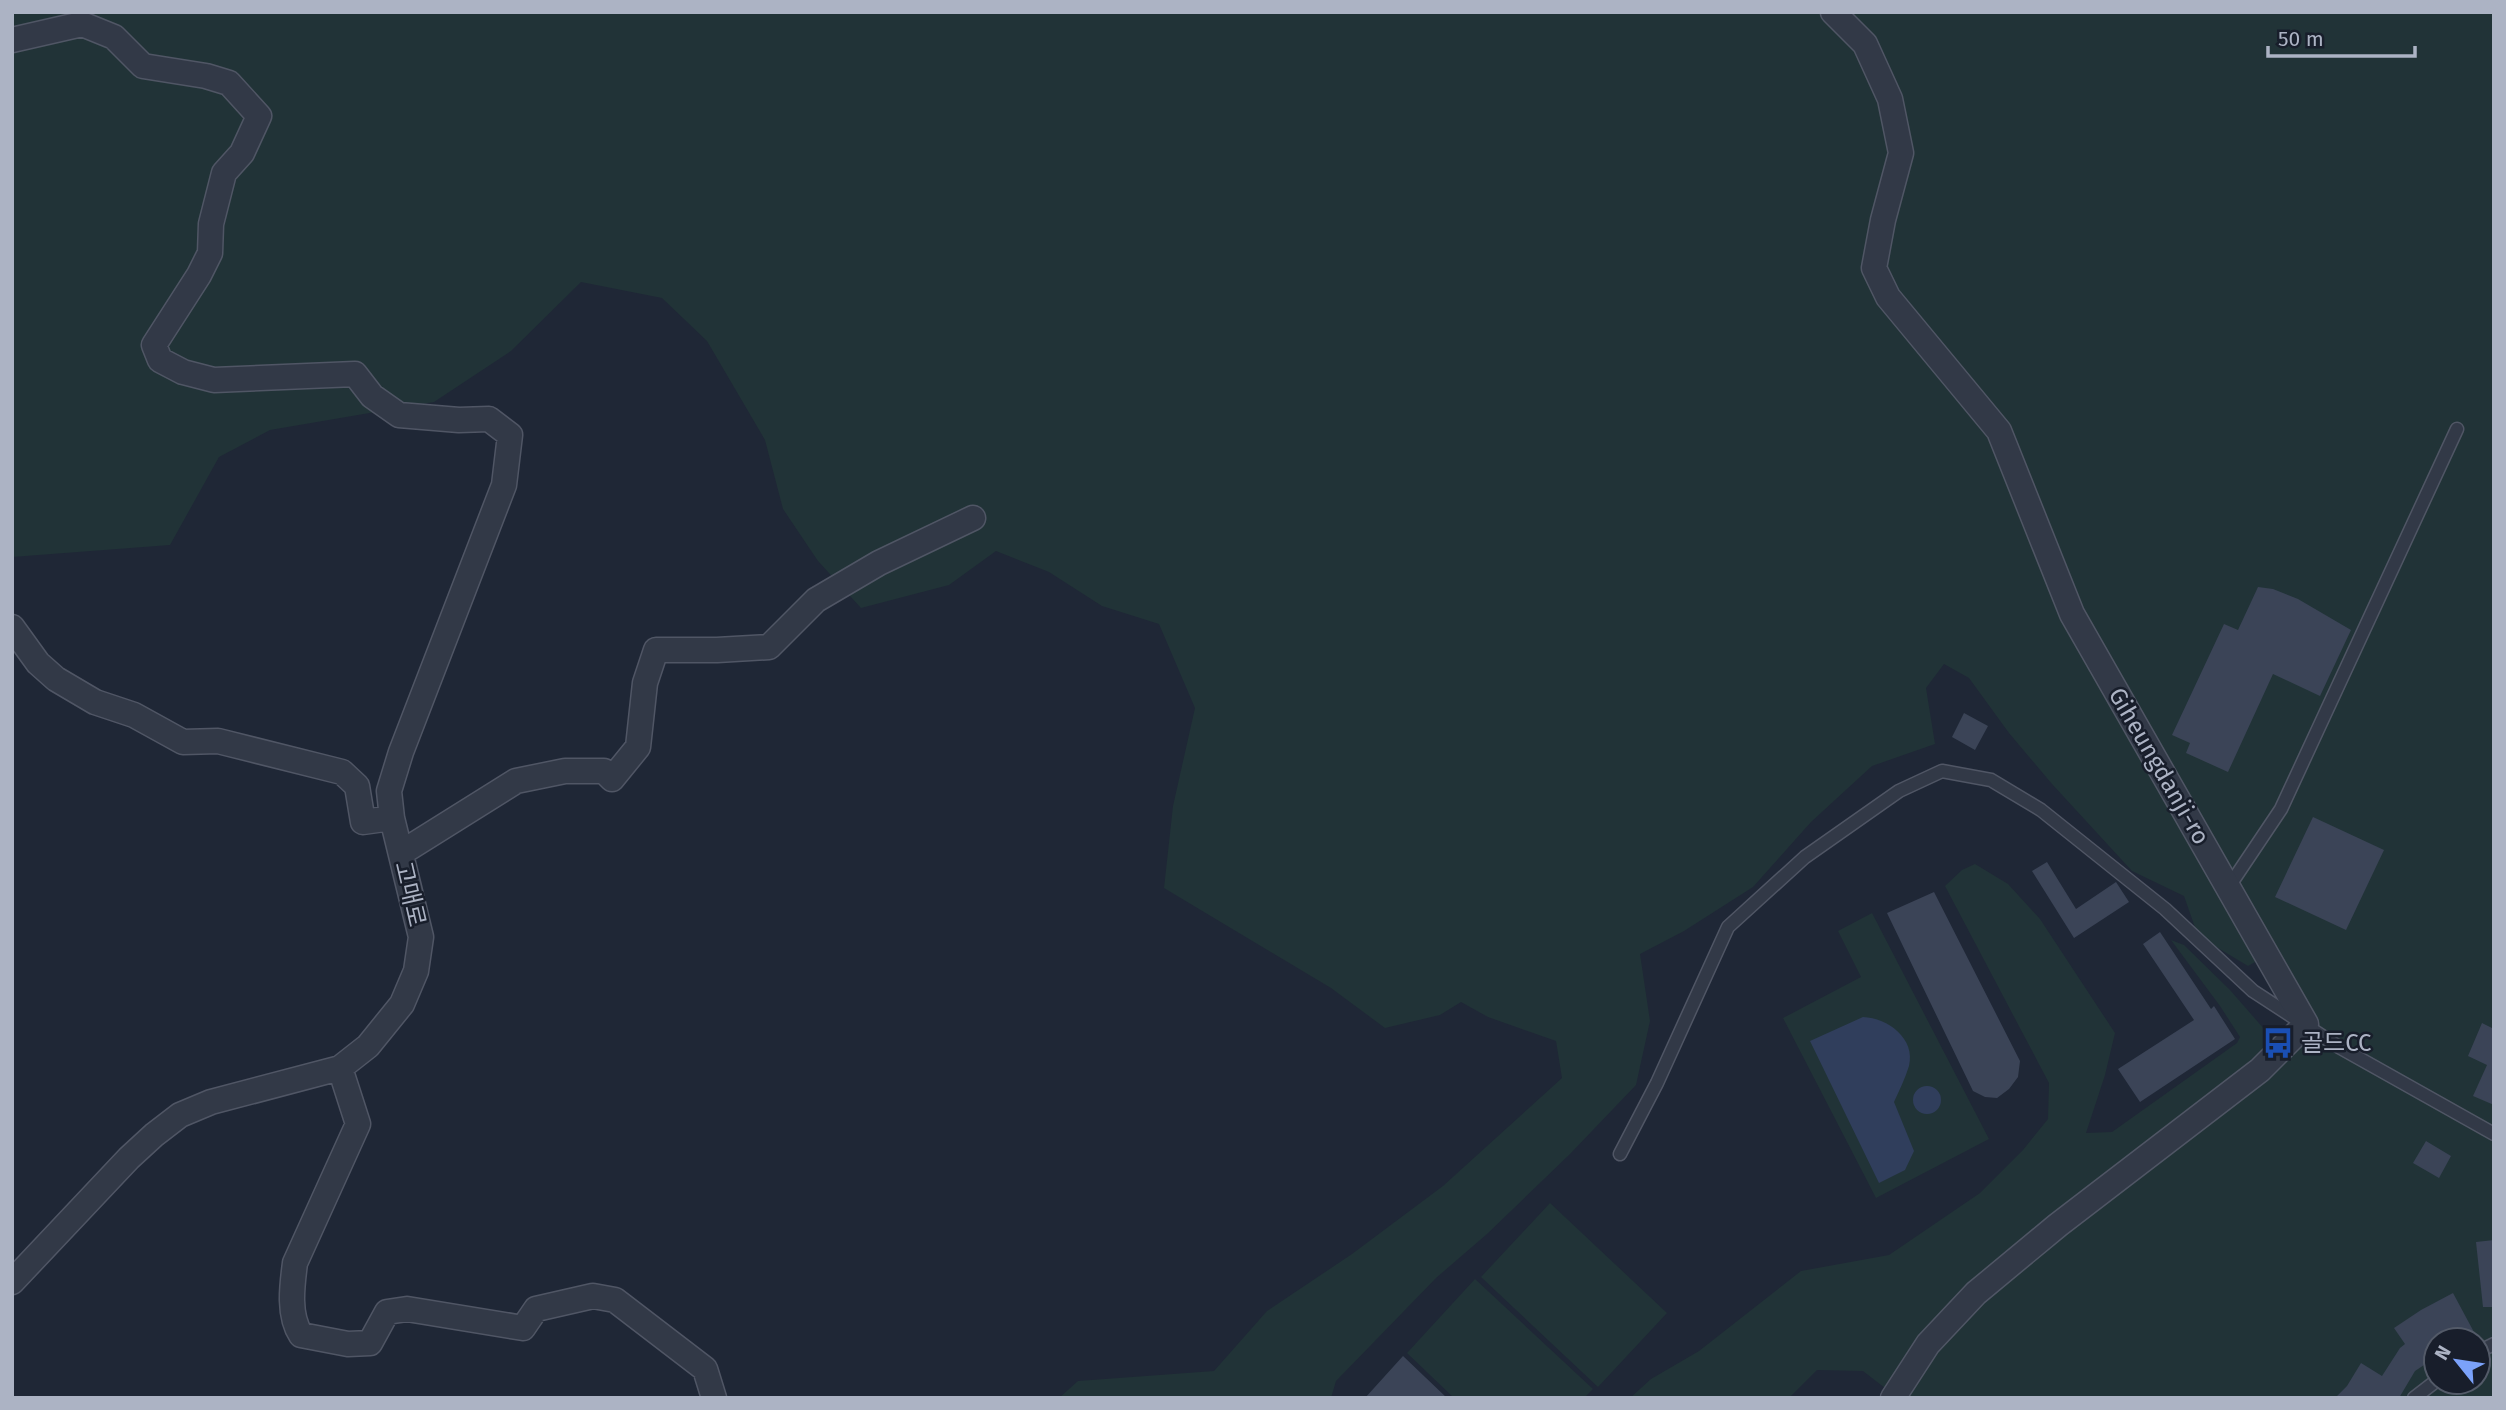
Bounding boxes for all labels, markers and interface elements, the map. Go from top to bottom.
scale bar [2268,14,2415,58]
text: 50 m [2278,26,2324,52]
street label: Giheungdanji-ro [2103,683,2215,849]
street label: 고매로 [389,859,431,929]
bus stop icon: 골드CC [2261,1026,2295,1060]
place label: 골드CC [2301,1029,2372,1057]
north arrow [2422,1326,2492,1396]
text: N [2430,1342,2456,1364]

